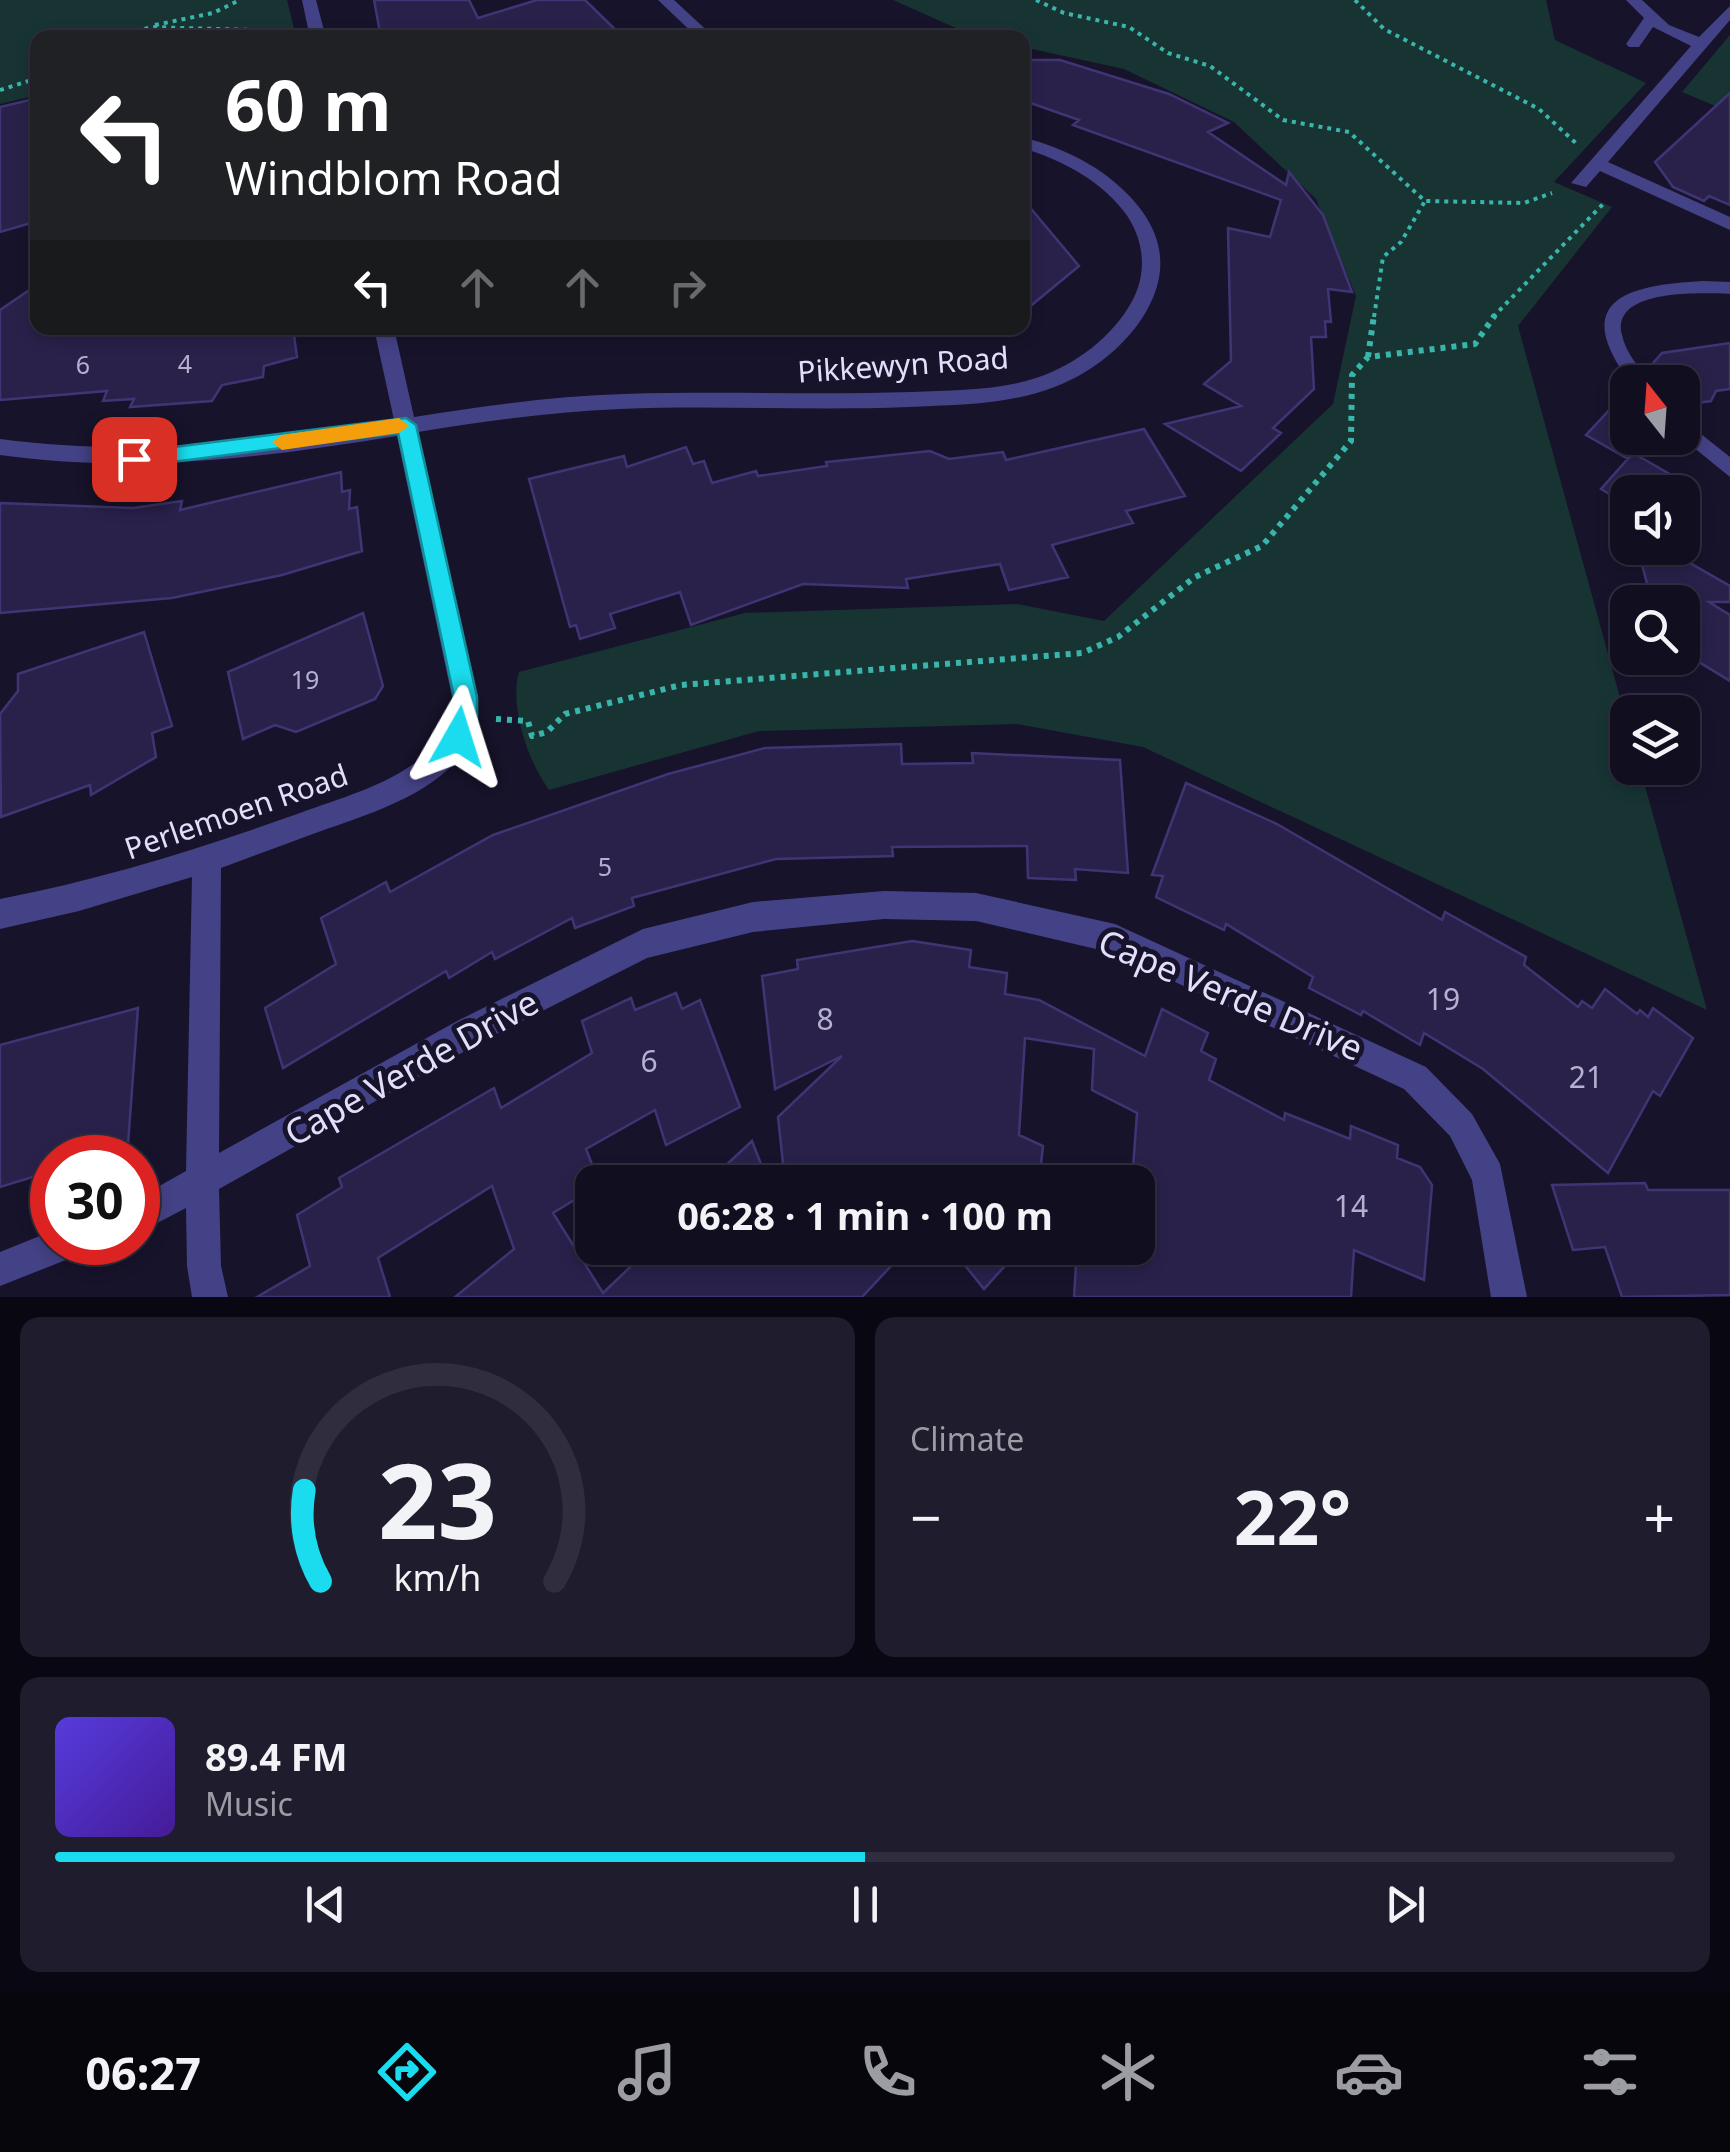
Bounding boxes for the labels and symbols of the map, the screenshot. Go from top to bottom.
street label: Pikkewyn Road [796,336,1010,392]
house number: 4 [178,346,192,380]
house number: 6 [76,347,90,381]
north arrow [1610,365,1700,455]
pin [92,417,177,502]
house number: 19 [291,662,319,696]
position arrow [406,685,510,789]
street label: Perlemoen Road [119,754,353,868]
house number: 5 [598,849,612,883]
street label: Cape Verde Drive [1092,917,1370,1071]
street label: Cape Verde Drive [276,978,546,1156]
house number: 19 [1426,978,1460,1019]
house number: 8 [816,998,834,1039]
house number: 6 [640,1040,658,1081]
house number: 21 [1569,1056,1603,1097]
speed limit sign: 30 [30,1135,160,1265]
house number: 14 [1334,1185,1368,1226]

